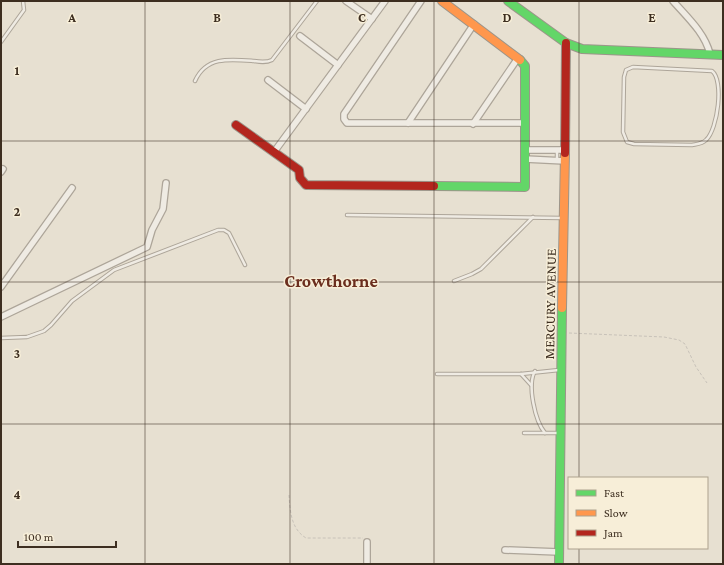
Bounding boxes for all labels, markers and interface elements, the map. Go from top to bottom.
text: A [67,10,76,25]
text: B [213,10,221,25]
text: C [358,10,366,25]
text: D [503,10,512,25]
text: E [648,10,656,25]
text: 1 [15,63,20,78]
text: 2 [14,204,21,219]
street label: MERCURY AVENUE [541,248,559,360]
district label: Crowthorne [284,271,378,291]
text: 3 [14,346,20,361]
legend [568,477,708,549]
text: Fast [604,486,625,500]
text: 4 [13,487,21,502]
text: Slow [604,506,628,520]
scale bar [18,523,116,549]
text: Jam [603,526,623,540]
text: 100 m [24,530,54,544]

